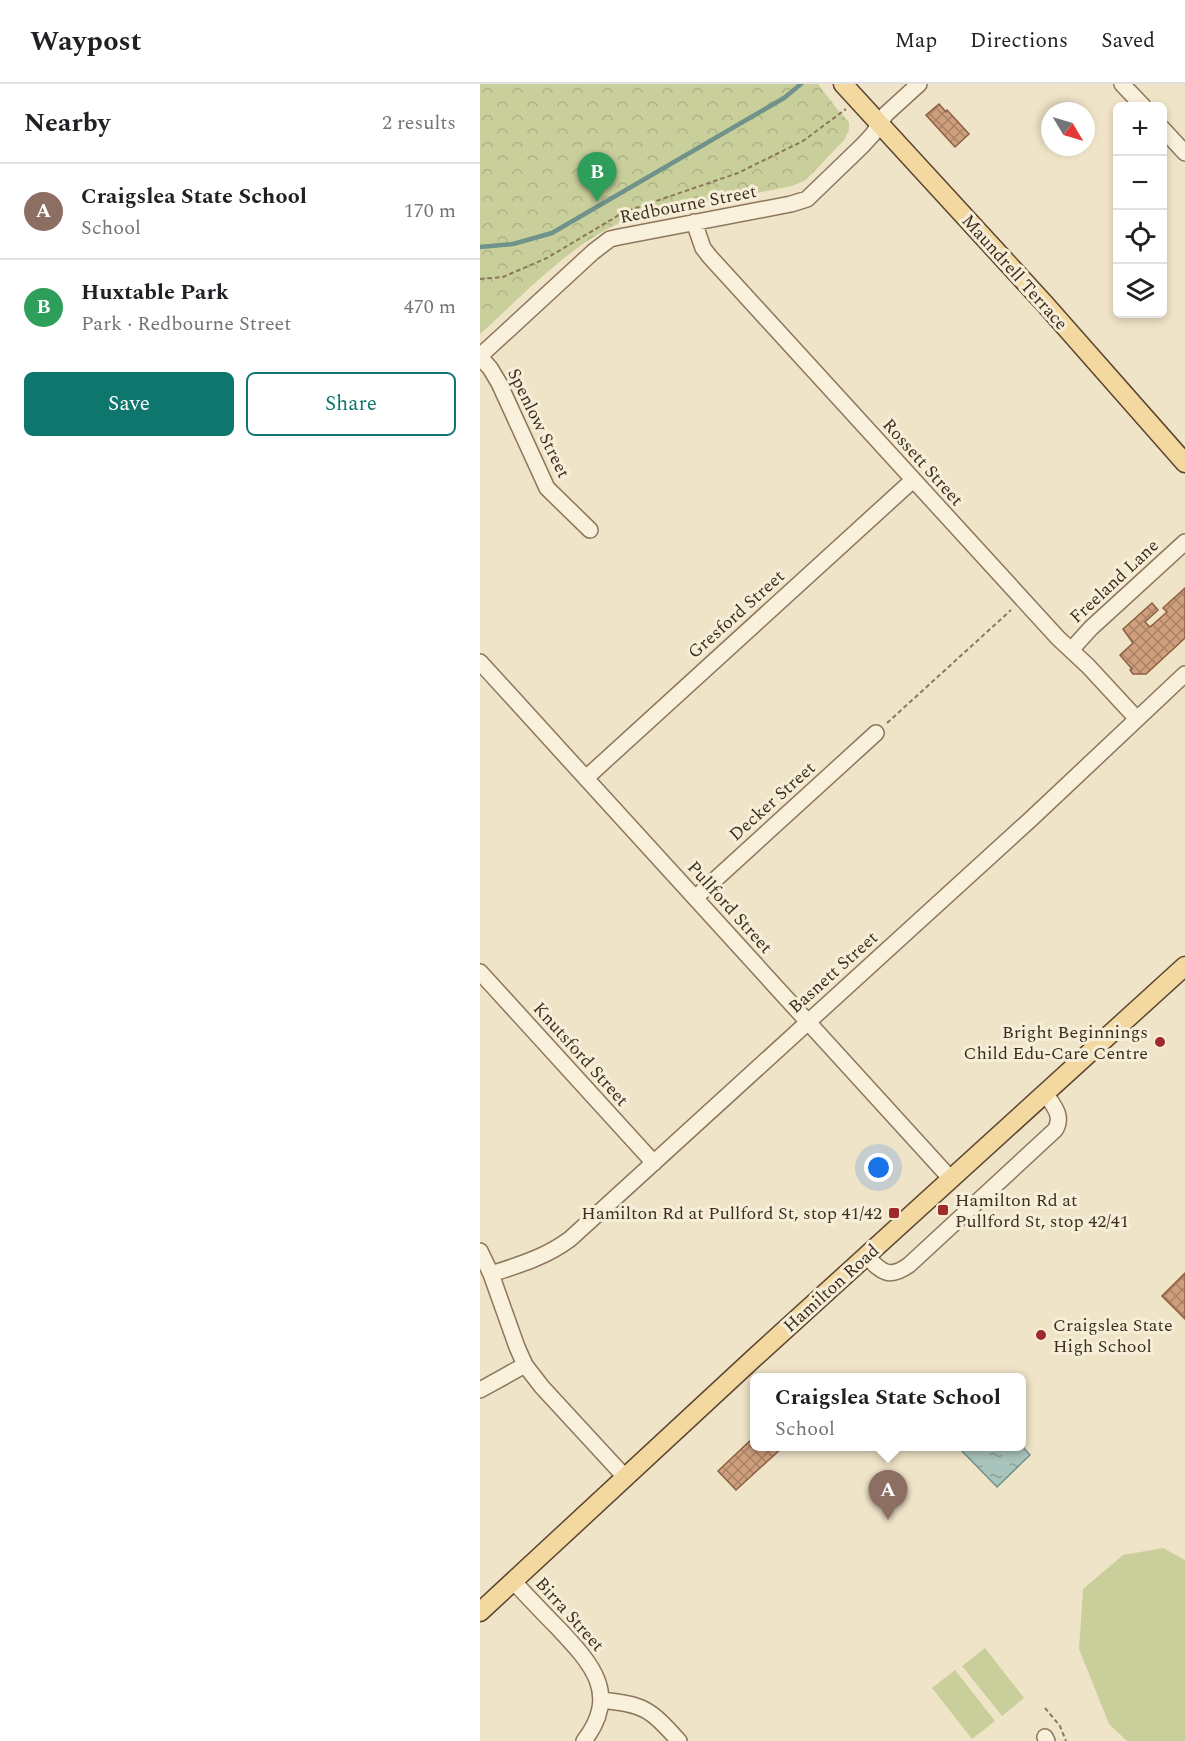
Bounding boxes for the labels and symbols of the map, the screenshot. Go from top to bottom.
north arrow [1041,102,1095,156]
pin: B [578,152,616,202]
street label: Redbourne Street [617,178,759,231]
street label: Maundrell Terrace [955,208,1074,336]
street label: Spenlow Street [500,364,577,483]
street label: Rossett Street [876,412,970,512]
street label: Freeland Lane [1064,533,1165,630]
street label: Gresford Street [682,563,791,665]
street label: Decker Street [723,755,822,848]
street label: Pullford Street [680,855,779,960]
street label: Basnett Street [783,925,884,1020]
street label: Knutsford Street [526,996,635,1113]
place label: Bright Beginnings Child Edu-Care Centre [964,1019,1148,1067]
marker: Bright Beginnings Child Edu-Care Centre [1153,1035,1167,1049]
your location [864,1153,893,1182]
place label: Hamilton Rd at Pullford St, stop 42/41 [955,1187,1129,1235]
place label: Hamilton Rd at Pullford St, stop 41/42 [581,1200,882,1227]
marker: Hamilton Rd at Pullford St, stop 42/41 [936,1203,950,1217]
marker: Hamilton Rd at Pullford St, stop 41/42 [887,1206,901,1220]
street label: Hamilton Road [777,1238,885,1339]
place label: Craigslea State High School [1053,1312,1173,1360]
marker: Craigslea State High School [1034,1328,1048,1342]
pin: A [868,1470,908,1520]
street label: Birra Street [529,1571,611,1658]

